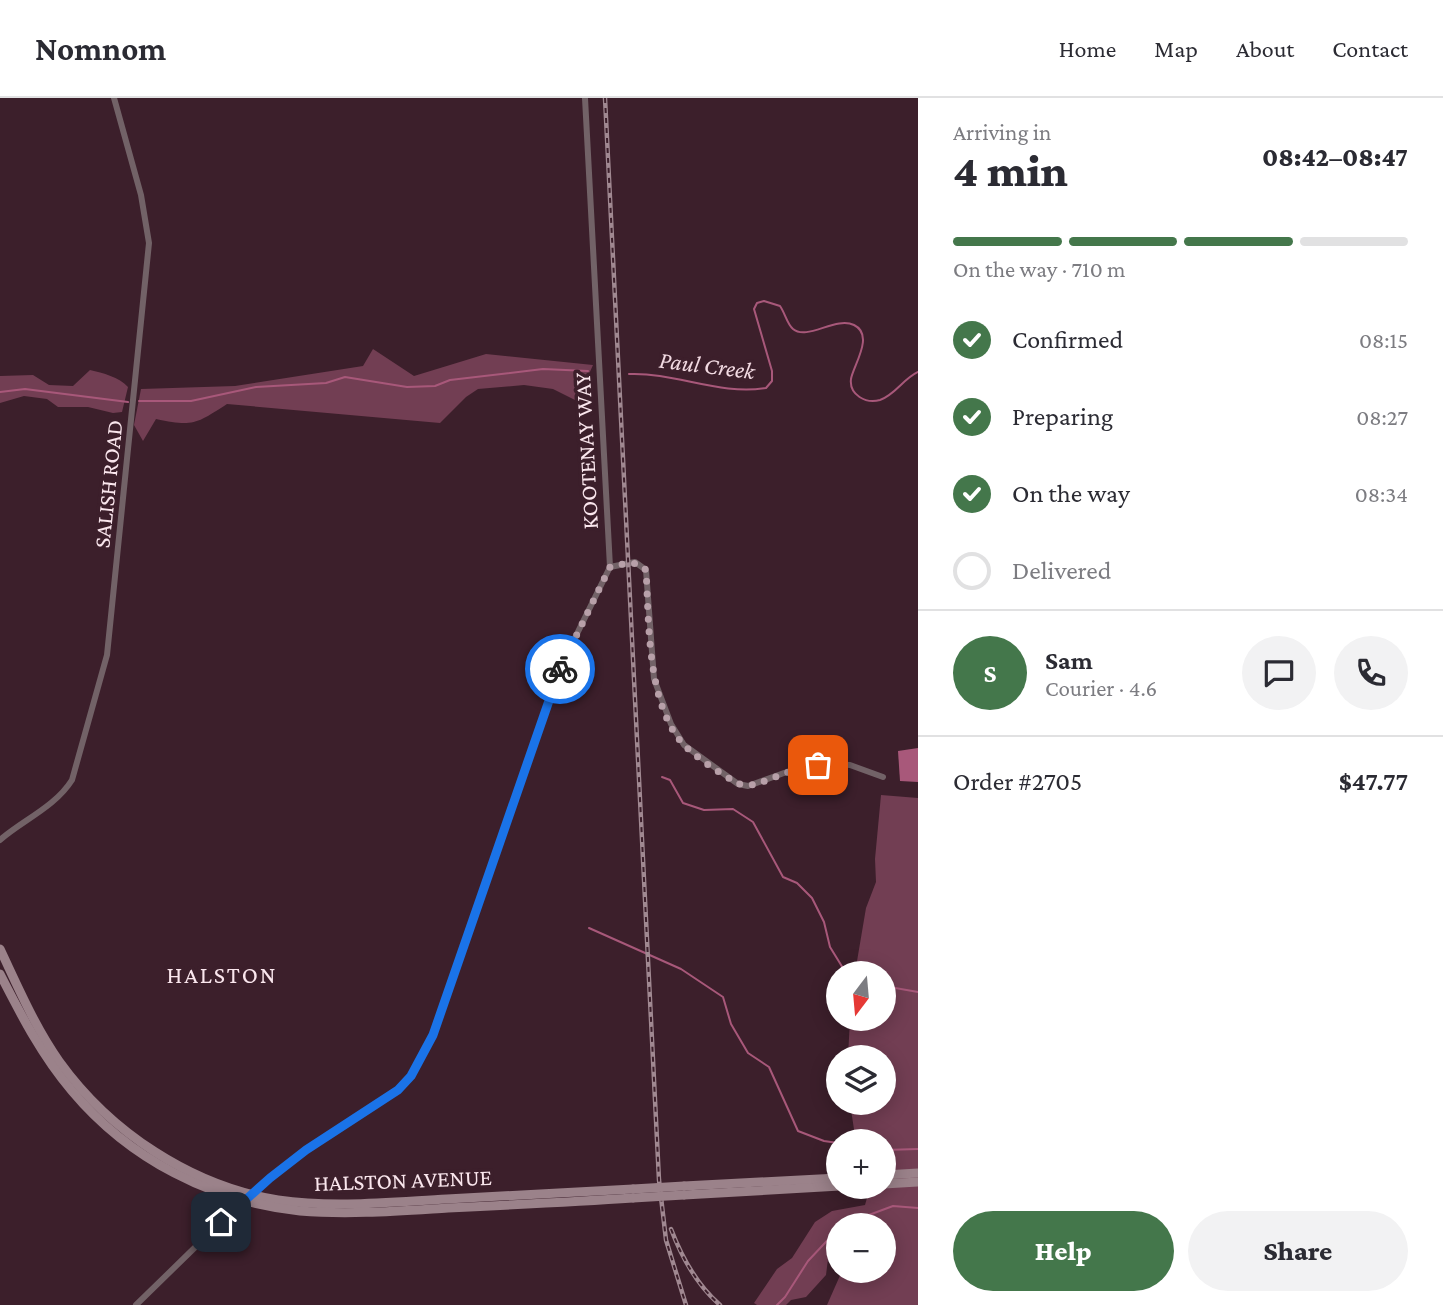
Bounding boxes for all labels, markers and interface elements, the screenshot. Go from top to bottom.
text: Nomnom [35,30,166,67]
text: Home [1059,35,1116,62]
text: Map [1154,35,1198,62]
text: About [1236,35,1294,62]
text: Contact [1332,35,1408,62]
text: Arriving in [953,119,1051,145]
text: 08:42–08:47 [1262,143,1408,172]
text: 4 min [953,145,1068,196]
text: On the way · 710 m [953,256,1126,282]
icon: check [953,321,991,359]
text: Confirmed [1012,325,1123,354]
text: 08:15 [1359,327,1408,353]
water label: Paul Creek [658,346,758,384]
street label: KOOTENAY WAY [569,371,603,530]
icon: check [953,398,991,436]
text: Preparing [1012,402,1113,431]
text: 08:27 [1356,404,1408,430]
street label: SALISH ROAD [88,419,128,549]
icon: check [953,475,991,513]
text: On the way [1012,479,1130,508]
text: 08:34 [1355,481,1408,507]
text: Delivered [1012,556,1111,585]
courier [525,634,595,704]
button: chat [1242,636,1316,710]
button: phone [1334,636,1408,710]
text: Sam [1045,646,1093,675]
icon: bike [541,650,579,688]
text: S [984,659,997,688]
text: Courier · 4.6 [1045,675,1157,701]
pin [788,735,848,795]
icon: bag [799,746,837,784]
text: Order #2705 [953,767,1082,796]
text: $47.77 [1339,767,1408,796]
district label: HALSTON [166,961,278,988]
north arrow [826,961,896,1031]
map controls [826,961,896,1283]
button: layers [826,1045,896,1115]
button: + [826,1129,896,1199]
street label: HALSTON AVENUE [314,1164,492,1196]
pin [191,1192,251,1252]
icon: home [202,1203,240,1241]
button: Help [953,1211,1174,1291]
button: Share [1188,1211,1408,1291]
button: − [826,1213,896,1283]

